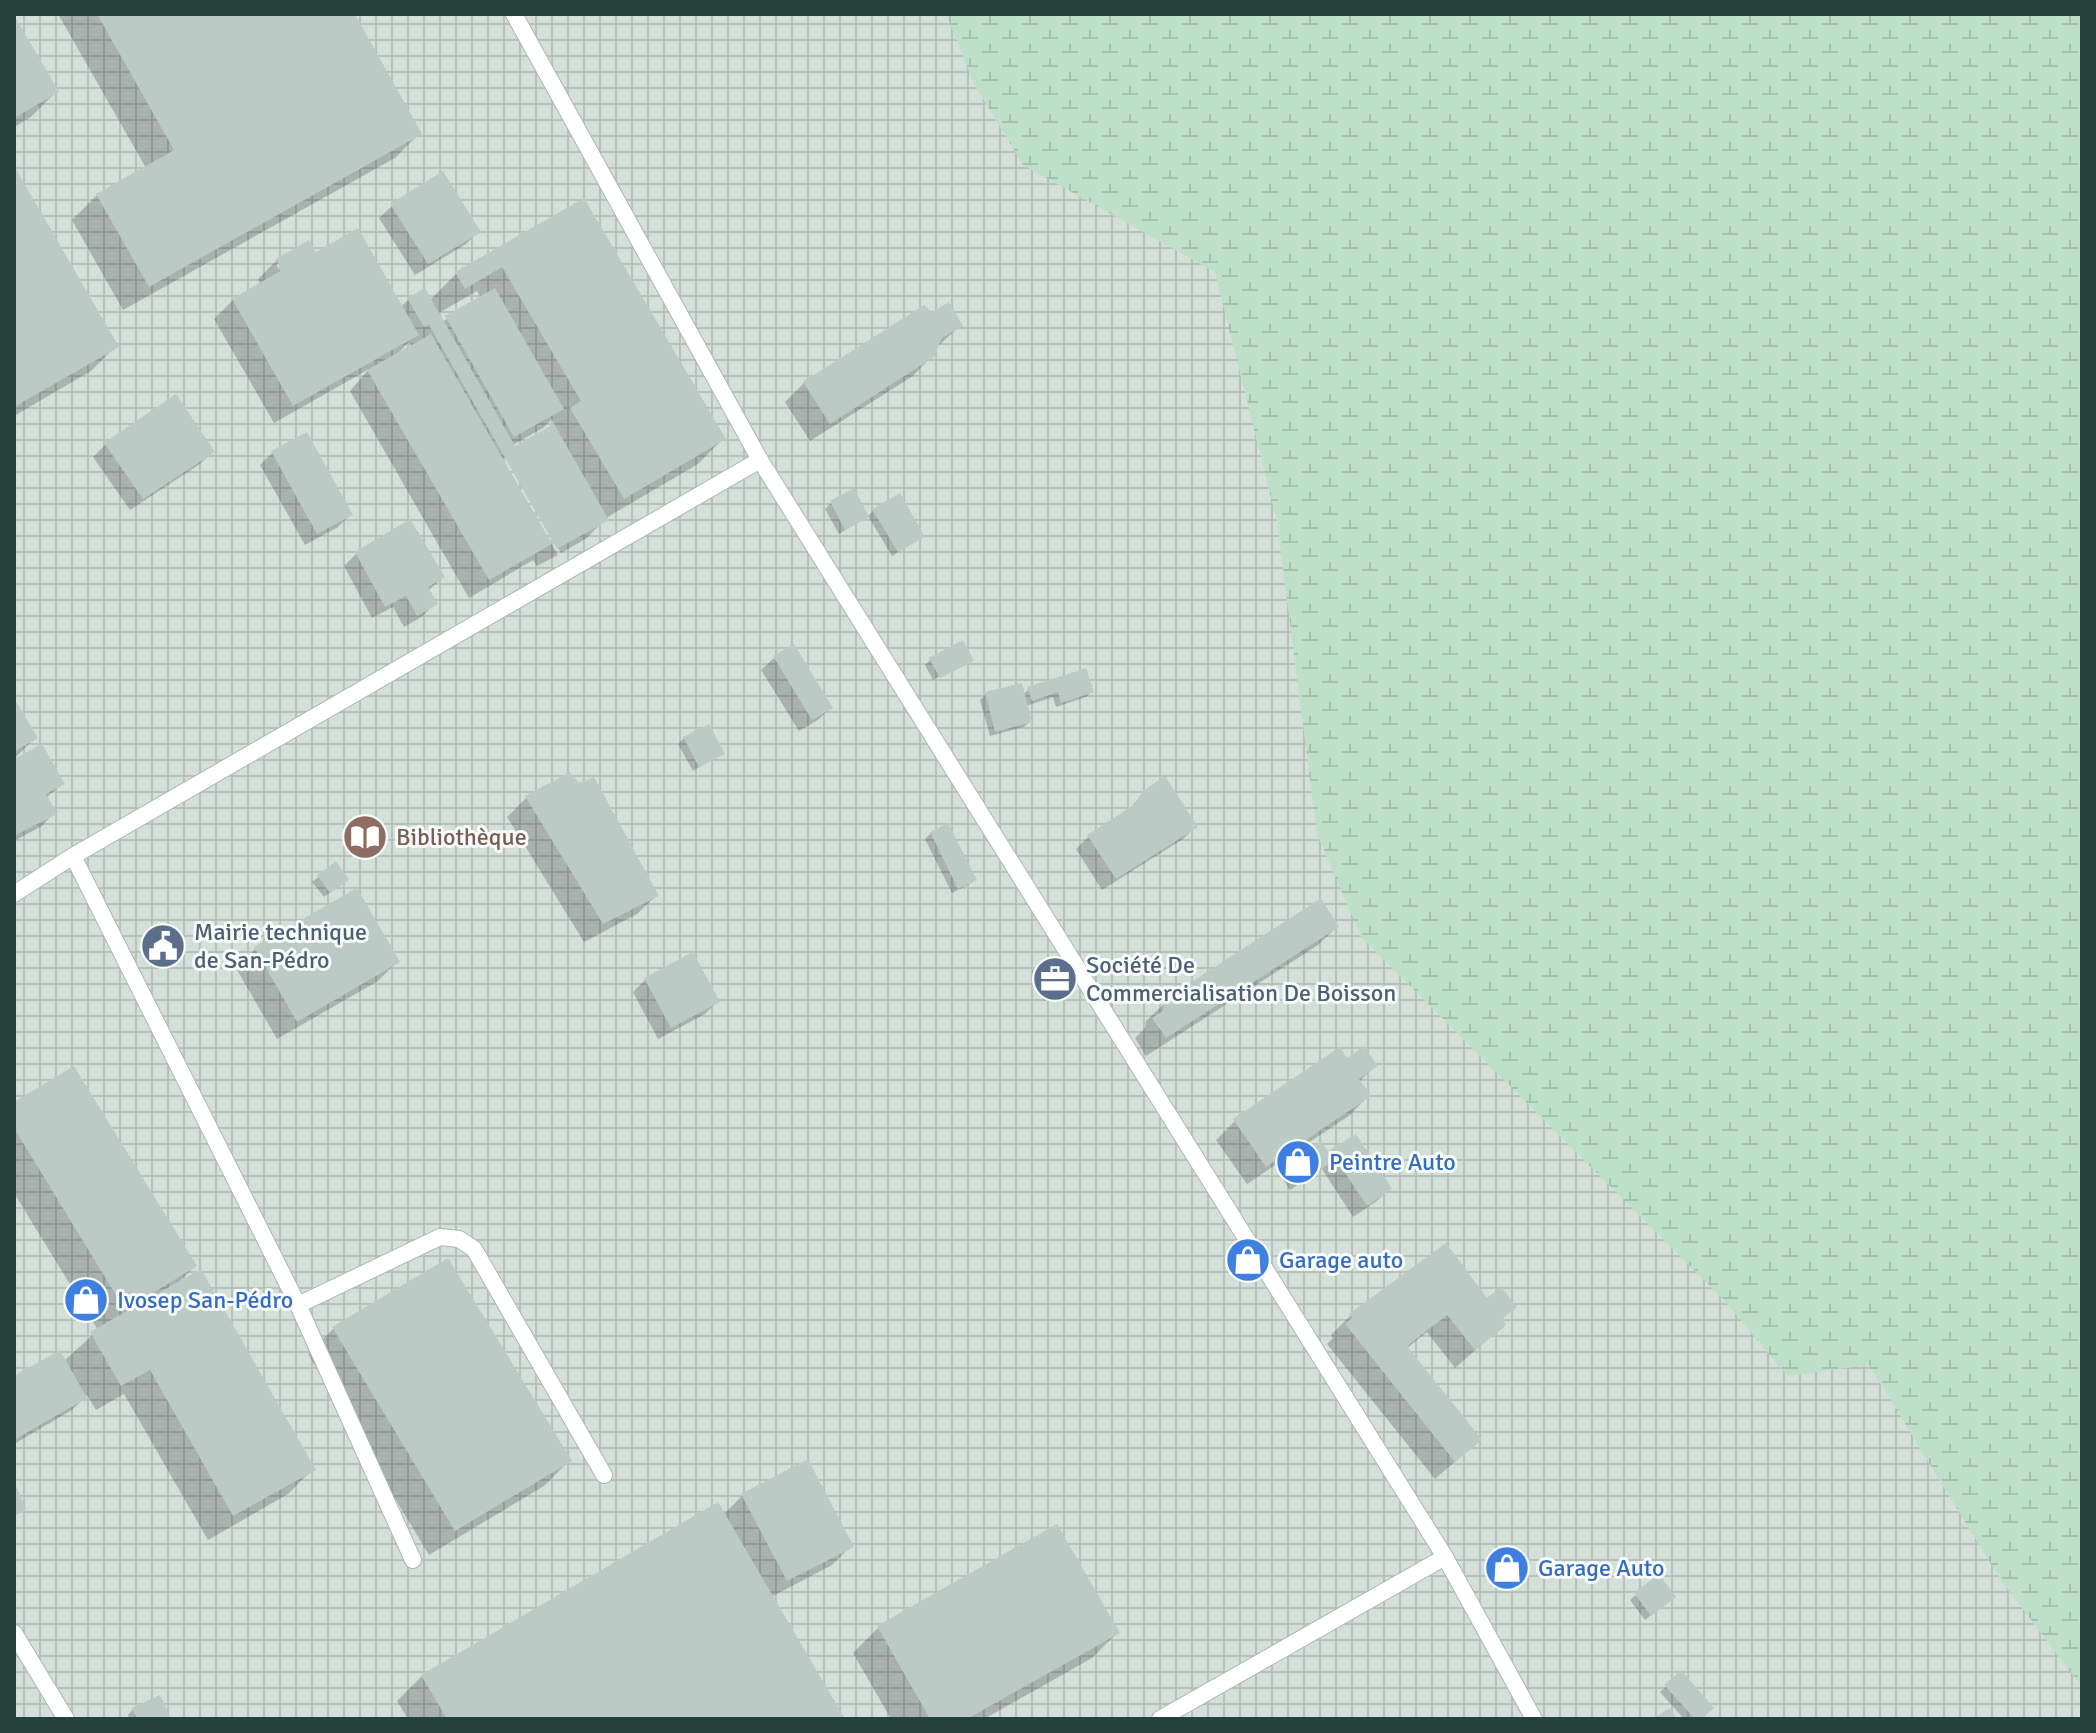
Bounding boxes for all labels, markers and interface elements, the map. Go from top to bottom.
library icon: Bibliothèque [341,813,389,861]
place label: Bibliothèque [396,822,527,852]
place label: Mairie technique de San-Pédro [194,917,367,975]
public building icon: Mairie technique de San-Pédro [139,922,187,970]
place label: Société De Commercialisation De Boisson [1086,950,1396,1008]
office icon: Société De Commercialisation De Boisson [1031,955,1079,1003]
shop icon: Peintre Auto [1274,1138,1322,1186]
place label: Peintre Auto [1329,1147,1456,1177]
shop icon: Garage auto [1224,1236,1272,1284]
place label: Garage auto [1279,1245,1403,1275]
shop icon: Ivosep San-Pédro [62,1276,110,1324]
place label: Ivosep San-Pédro [117,1285,293,1315]
shop icon: Garage Auto [1483,1544,1531,1592]
place label: Garage Auto [1538,1553,1665,1583]

